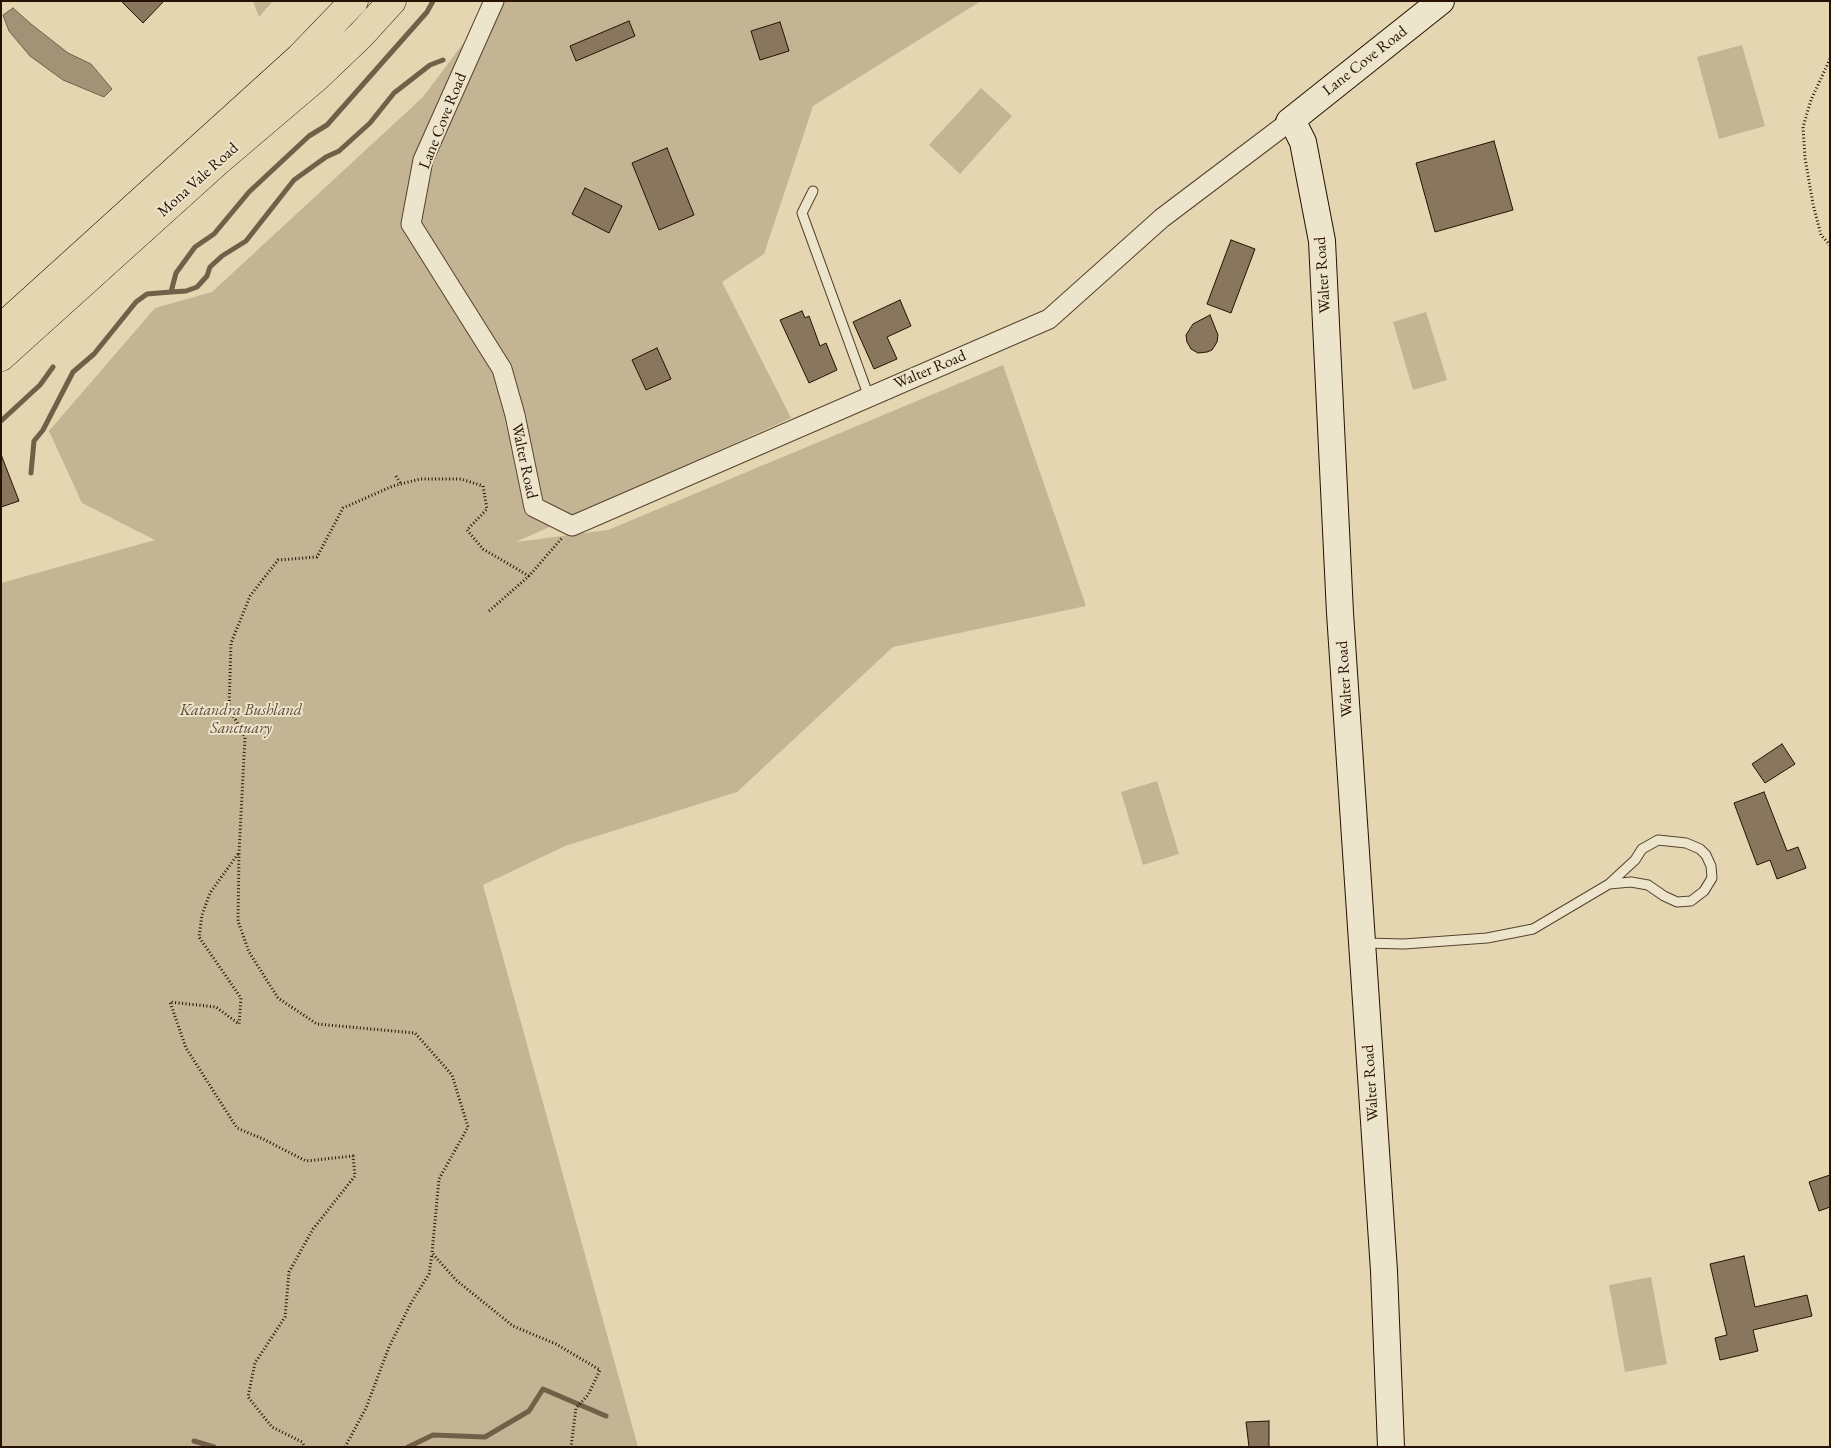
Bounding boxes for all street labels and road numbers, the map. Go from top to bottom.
street label: Lane Cove Road [1319,22,1411,100]
street label: Lane Cove Road [415,70,471,172]
street label: Mona Vale Road [154,139,242,221]
street label: Walter Road [1311,236,1335,314]
street label: Walter Road [891,346,969,394]
street label: Walter Road [507,422,541,500]
street label: Walter Road [1333,640,1357,718]
street label: Walter Road [1359,1044,1383,1122]

